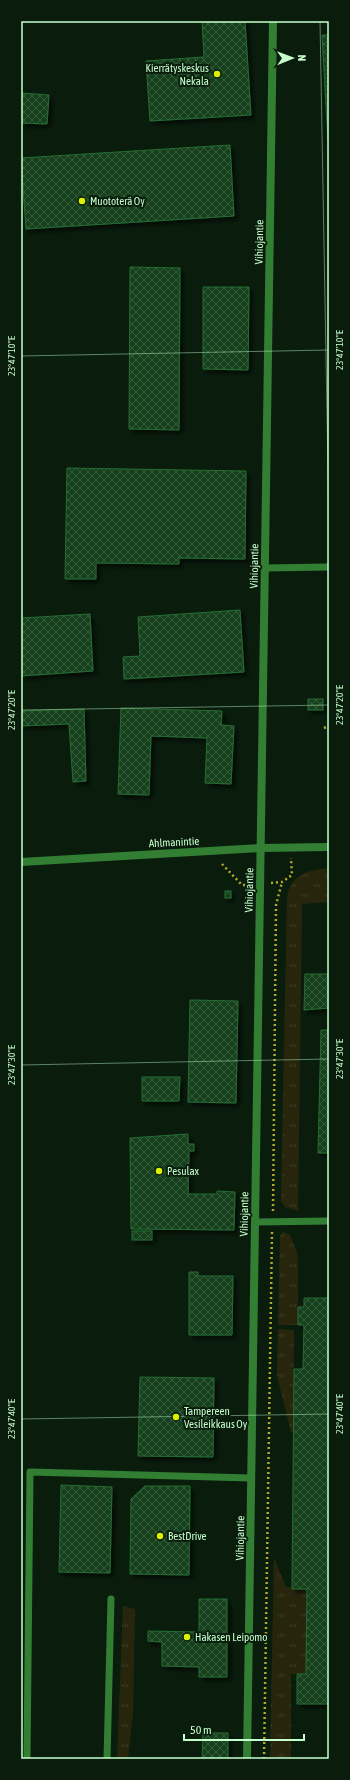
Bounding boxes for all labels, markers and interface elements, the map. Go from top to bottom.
north arrow [272,38,312,78]
text: N [296,54,308,61]
place label: Kierrätyskeskus Nekala [146,62,209,87]
marker: Kierrätyskeskus Nekala [212,69,222,79]
place label: Muototerä Oy [90,195,145,207]
marker: Muototerä Oy [77,196,87,206]
street label: Vihiojantie [253,220,265,264]
text: 23°47'10"E [334,329,345,370]
text: 23°47'10"E [6,335,17,376]
street label: Vihiojantie [248,544,260,588]
text: 23°47'20"E [334,684,345,725]
text: 23°47'20"E [6,689,17,730]
street label: Ahlmanintie [148,835,200,849]
street label: Vihiojantie [243,868,255,912]
text: 23°47'30"E [334,1038,345,1079]
text: 23°47'30"E [6,1044,17,1085]
place label: Pesulax [167,1165,199,1177]
marker: Pesulax [154,1166,164,1176]
street label: Vihiojantie [238,1192,250,1236]
text: 23°47'40"E [334,1393,345,1434]
text: 23°47'40"E [6,1398,17,1439]
place label: Tampereen Vesileikkaus Oy [184,1405,248,1430]
marker: Tampereen Vesileikkaus Oy [171,1412,181,1422]
street label: Vihiojantie [234,1516,246,1560]
place label: BestDrive [168,1530,207,1542]
marker: BestDrive [155,1531,165,1541]
place label: Hakasen Leipomo [195,1631,267,1643]
marker: Hakasen Leipomo [182,1632,192,1642]
scale bar [184,1716,304,1742]
text: 50 m [190,1723,212,1737]

